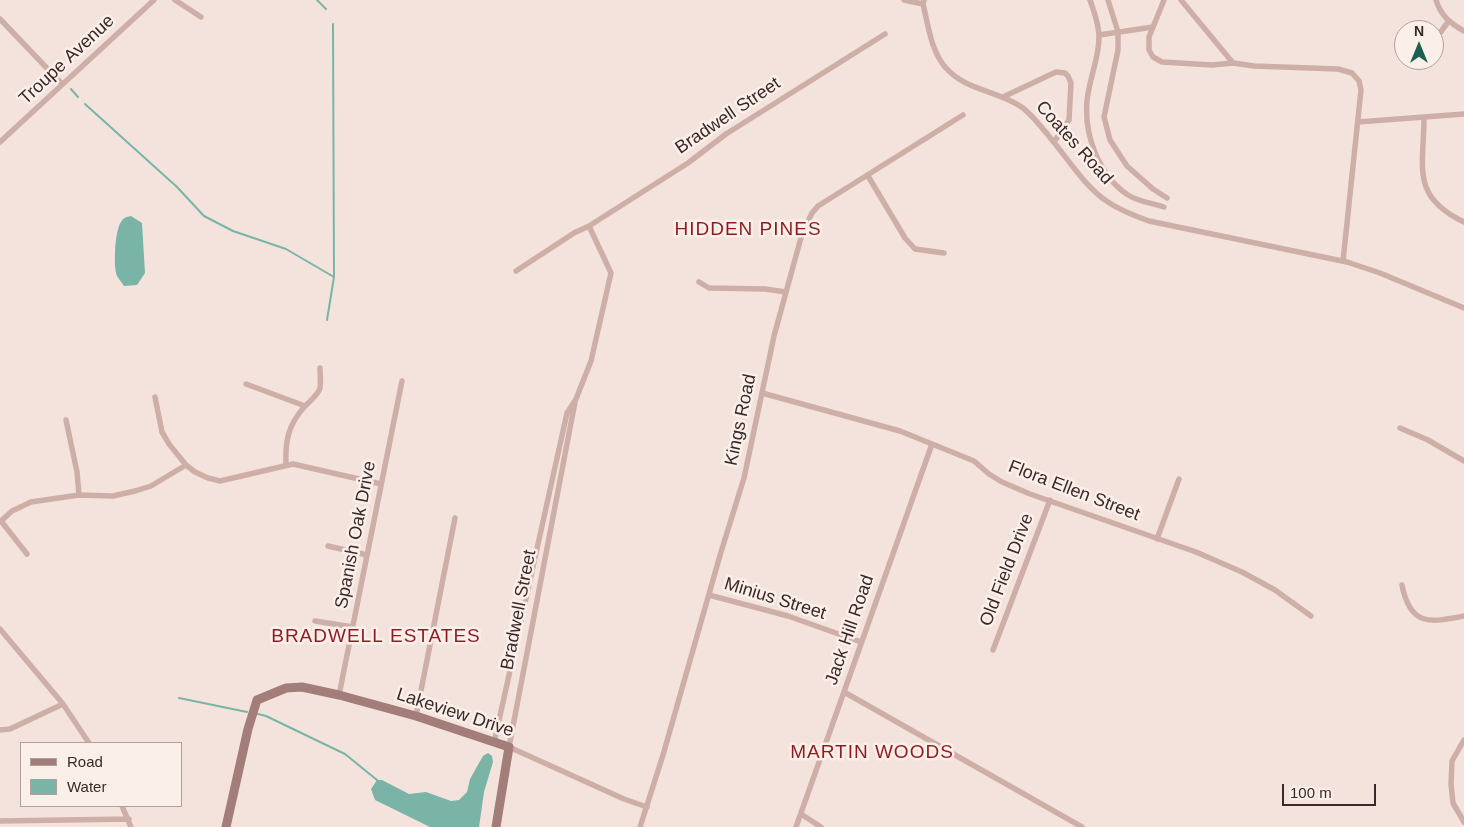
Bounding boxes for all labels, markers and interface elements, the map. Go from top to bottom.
street label: Troupe Avenue [15,10,119,110]
north arrow [1394,20,1444,70]
text: N [1414,23,1424,39]
street label: Bradwell Street [671,73,785,159]
street label: Coates Road [1031,97,1117,189]
district label: HIDDEN PINES [673,219,823,241]
street label: Kings Road [721,372,761,468]
street label: Flora Ellen Street [1005,456,1143,526]
street label: Spanish Oak Drive [331,459,381,611]
street label: Old Field Drive [976,511,1038,629]
street label: Bradwell Street [497,548,541,672]
street label: Jack Hill Road [821,572,879,688]
street label: Minius Street [722,573,828,625]
district label: BRADWELL ESTATES [269,626,483,648]
street label: Lakeview Drive [394,684,516,742]
legend [20,742,182,807]
district label: MARTIN WOODS [789,742,955,764]
text: Road [67,753,103,770]
scale bar [1284,774,1378,806]
text: Water [67,778,106,795]
text: 100 m [1290,784,1332,801]

